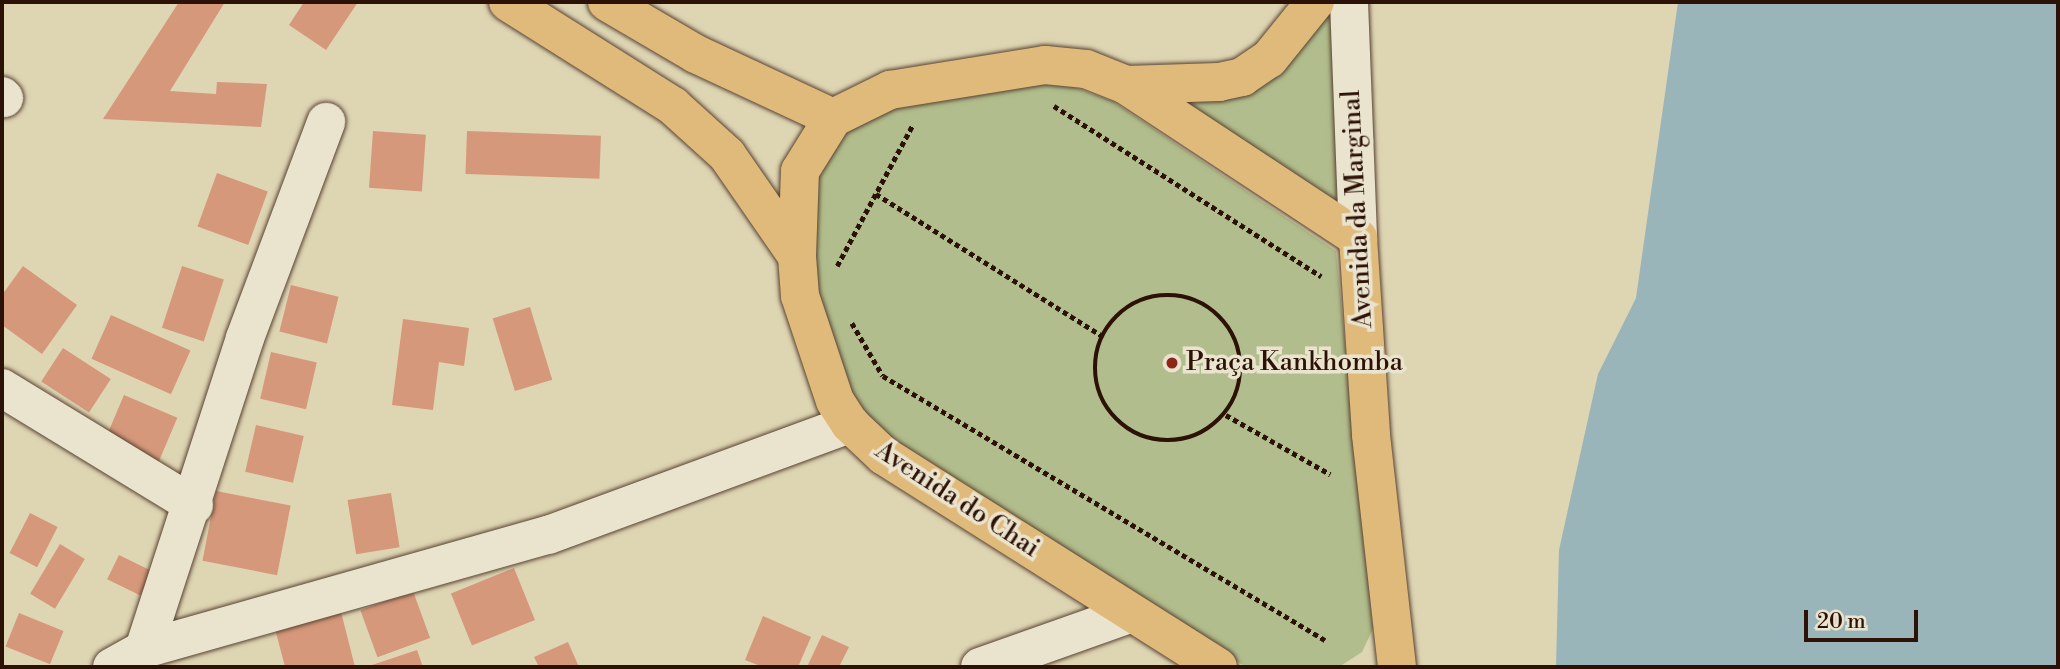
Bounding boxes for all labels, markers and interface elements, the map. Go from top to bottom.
street label: Avenida da Marginal [1336,89,1380,329]
place label: Praça Kankhomba [1186,347,1403,379]
marker: Praça Kankhomba [1164,355,1180,371]
street label: Avenida do Chai [869,435,1045,565]
scale bar [1808,596,1922,640]
text: 20 m [1817,609,1866,635]

